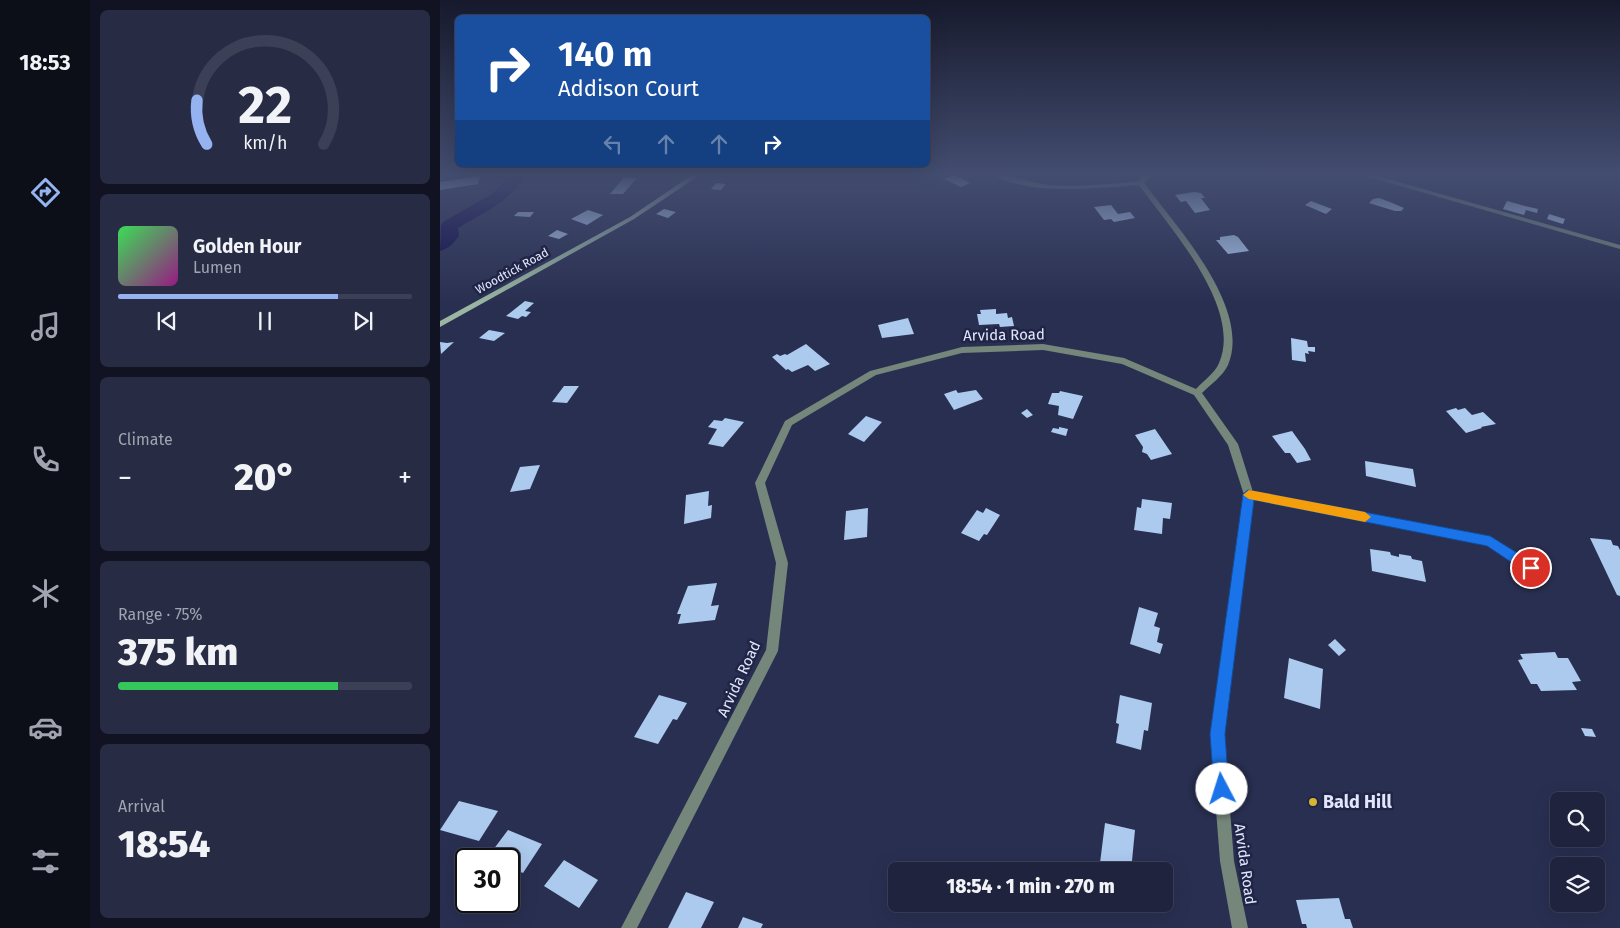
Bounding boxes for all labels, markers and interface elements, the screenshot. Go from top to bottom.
text: 140 m [558,33,652,75]
icon: right [475,35,540,100]
text: 18:53 [19,49,71,76]
text: 22 [238,74,292,137]
text: Addison Court [558,75,699,102]
icon: left [599,130,627,158]
icon: ahead [652,130,680,158]
icon: ahead [705,130,733,158]
icon: right [758,130,786,158]
text: km/h [243,132,287,154]
icon: directions [28,175,63,210]
text: Golden Hour [193,235,302,258]
street label: Woodtick Road [473,245,551,297]
text: Lumen [193,258,242,277]
icon: previous [153,307,181,335]
icon: pause [251,307,279,335]
icon: next [349,307,377,335]
icon: music [28,309,63,344]
street label: Arvida Road [963,325,1045,345]
text: Climate [118,430,173,449]
icon: phone [28,442,63,477]
text: 20° [234,454,296,500]
text: − [118,461,132,494]
text: + [398,461,412,494]
pin [1510,547,1552,589]
icon: arrive [1517,554,1545,582]
icon: climate [28,576,63,611]
text: Range · 75% [118,605,202,624]
text: 375 km [118,629,238,675]
street label: Arvida Road [714,638,764,720]
icon: car [28,710,63,745]
position arrow [1195,762,1247,814]
place label: Bald Hill [1323,791,1393,813]
map controls [1550,792,1605,912]
button: search [1550,792,1605,847]
marker: Bald Hill [1307,796,1319,808]
text: Arrival [118,797,165,816]
text: 18:54 [118,821,210,867]
street label: Arvida Road [1230,822,1260,906]
icon: filters [28,844,63,879]
speed limit sign: 30 [455,848,520,913]
button: layers [1550,857,1605,912]
text: 18:54 · 1 min · 270 m [946,875,1115,898]

